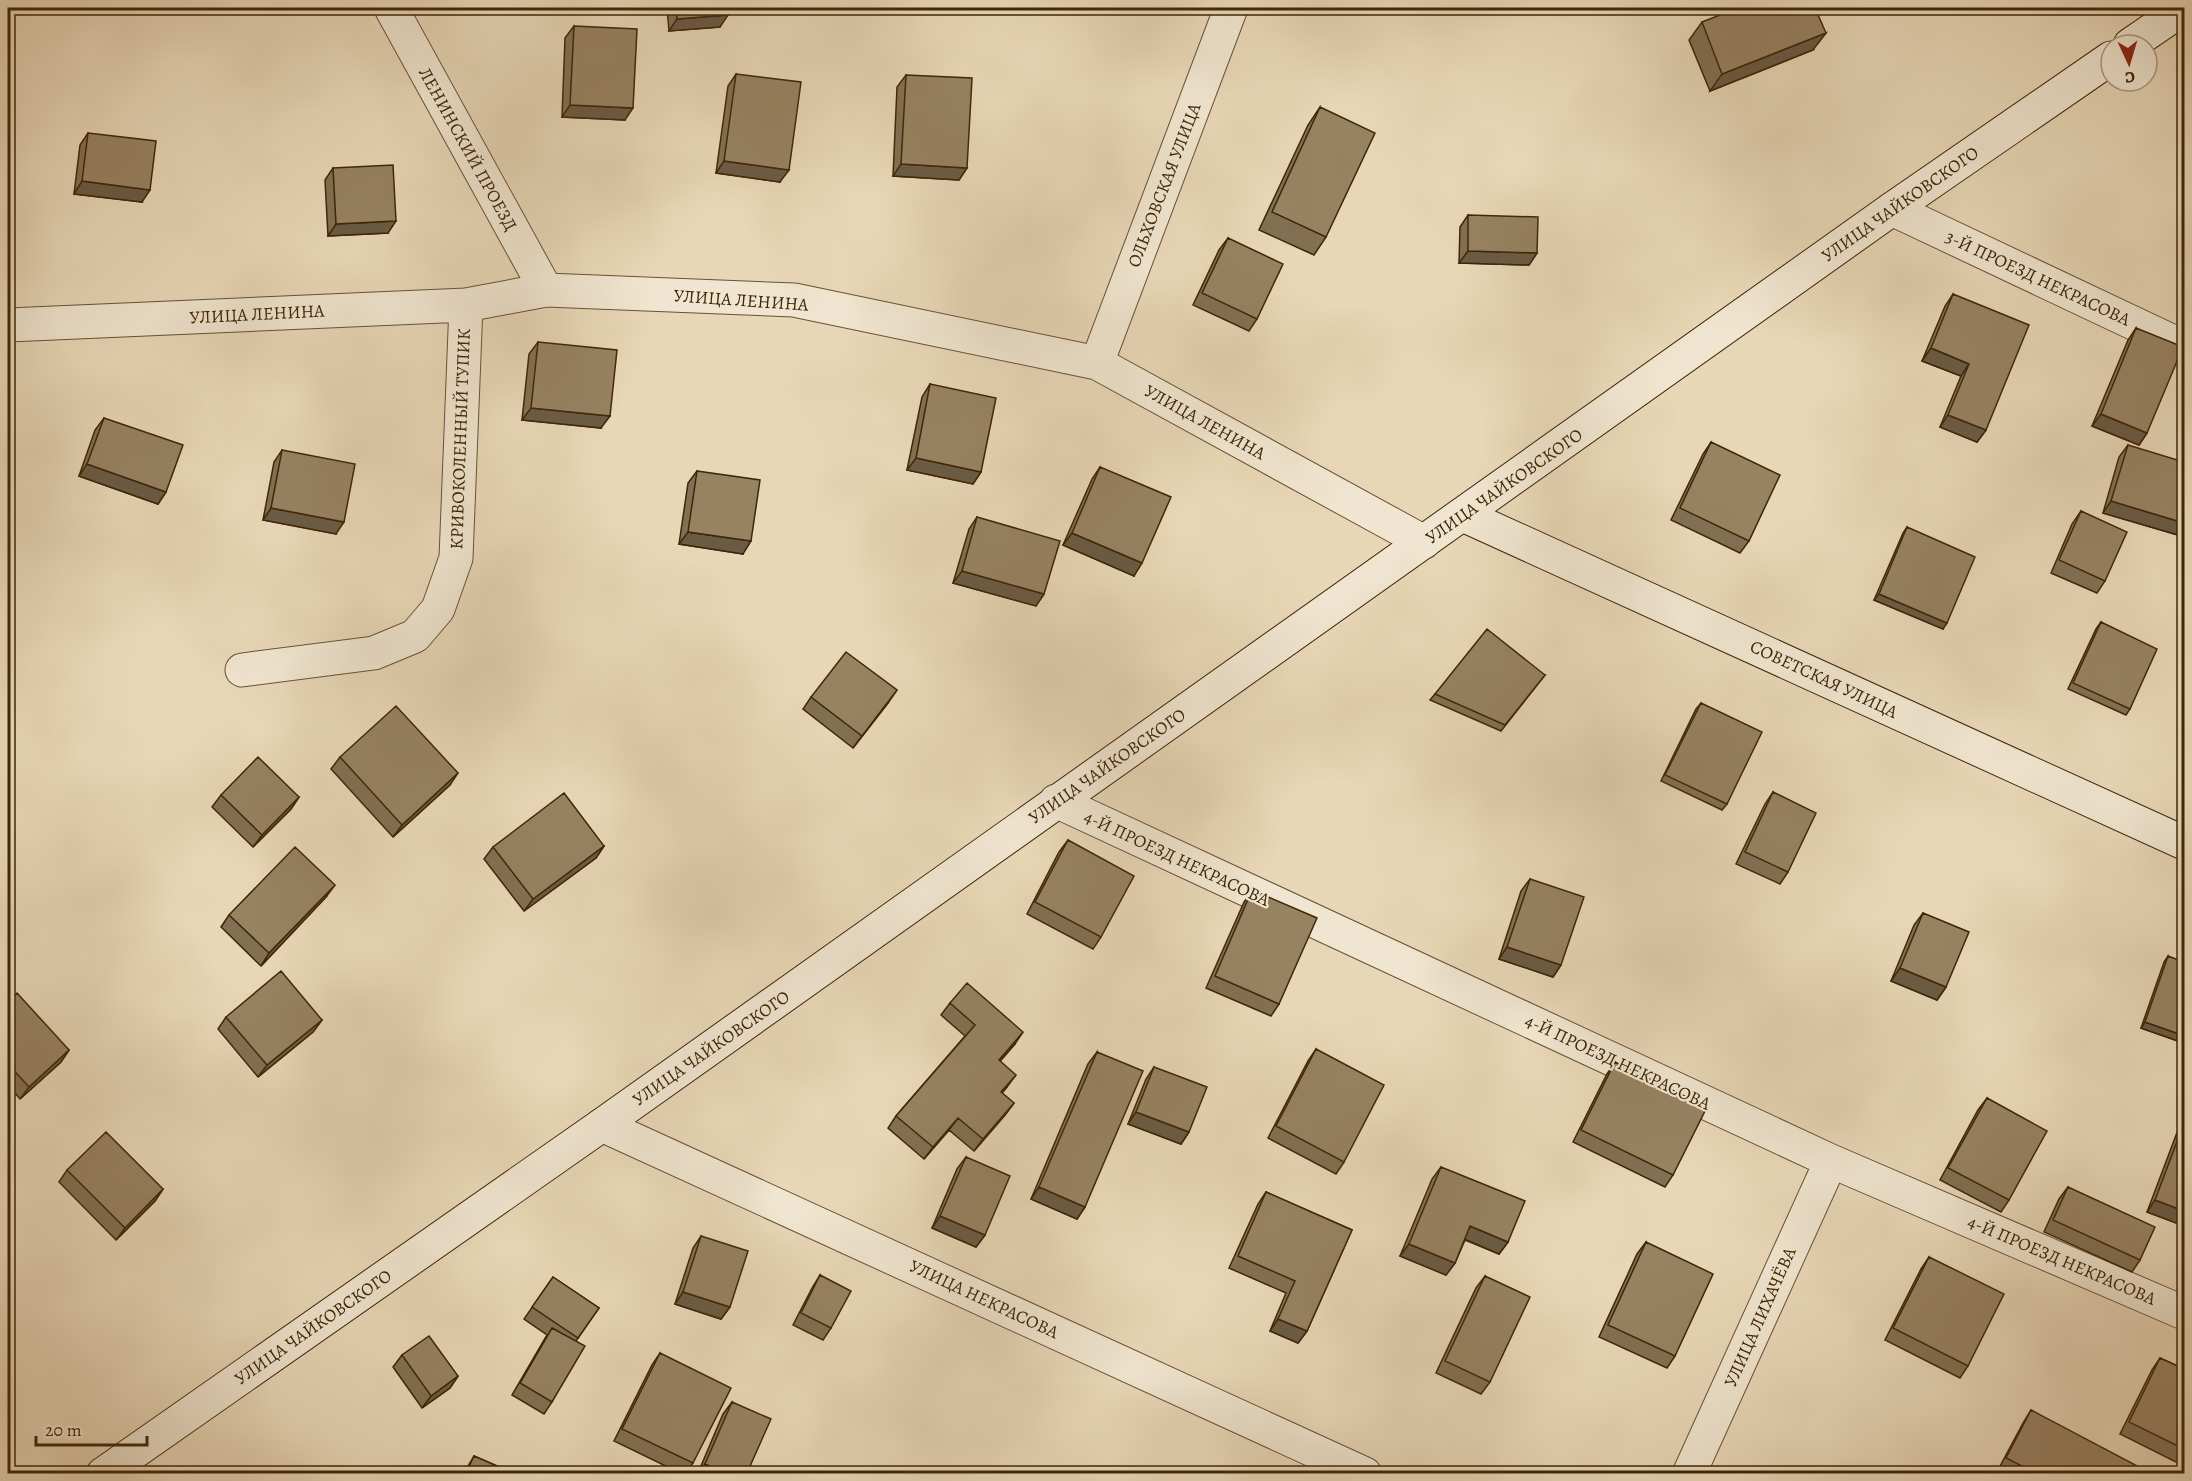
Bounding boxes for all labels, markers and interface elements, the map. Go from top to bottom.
north arrow [2099,33,2159,93]
street label: ЛЕНИНСКИЙ ПРОЕЗД [413,63,523,235]
text: С [2124,66,2136,88]
street label: ОЛЬХОВСКАЯ УЛИЦА [1122,99,1207,271]
street label: УЛИЦА ЧАЙКОВСКОГО [1817,141,1983,267]
street label: 3-Й ПРОЕЗД НЕКРАСОВА [1942,225,2135,332]
street label: УЛИЦА ЛЕНИНА [673,283,810,317]
street label: УЛИЦА ЛЕНИНА [189,298,326,330]
street label: КРИВОКОЛЕННЫЙ ТУПИК [444,328,476,550]
street label: УЛИЦА ЛЕНИНА [1140,379,1270,466]
street label: УЛИЦА ЧАЙКОВСКОГО [1421,423,1587,549]
street label: СОВЕТСКАЯ УЛИЦА [1746,634,1902,724]
street label: УЛИЦА ЧАЙКОВСКОГО [1024,703,1190,829]
street label: 4-Й ПРОЕЗД НЕКРАСОВА [1080,804,1274,912]
street label: УЛИЦА ЧАЙКОВСКОГО [628,985,794,1111]
street label: 4-Й ПРОЕЗД НЕКРАСОВА [1521,1008,1715,1116]
street label: 4-Й ПРОЕЗД НЕКРАСОВА [1964,1209,2160,1311]
street label: УЛИЦА ЛИХАЧЁВА [1718,1243,1802,1391]
street label: УЛИЦА НЕКРАСОВА [905,1254,1063,1344]
street label: УЛИЦА ЧАЙКОВСКОГО [230,1264,396,1390]
scale bar [36,1409,147,1447]
text: 20 m [45,1418,82,1442]

